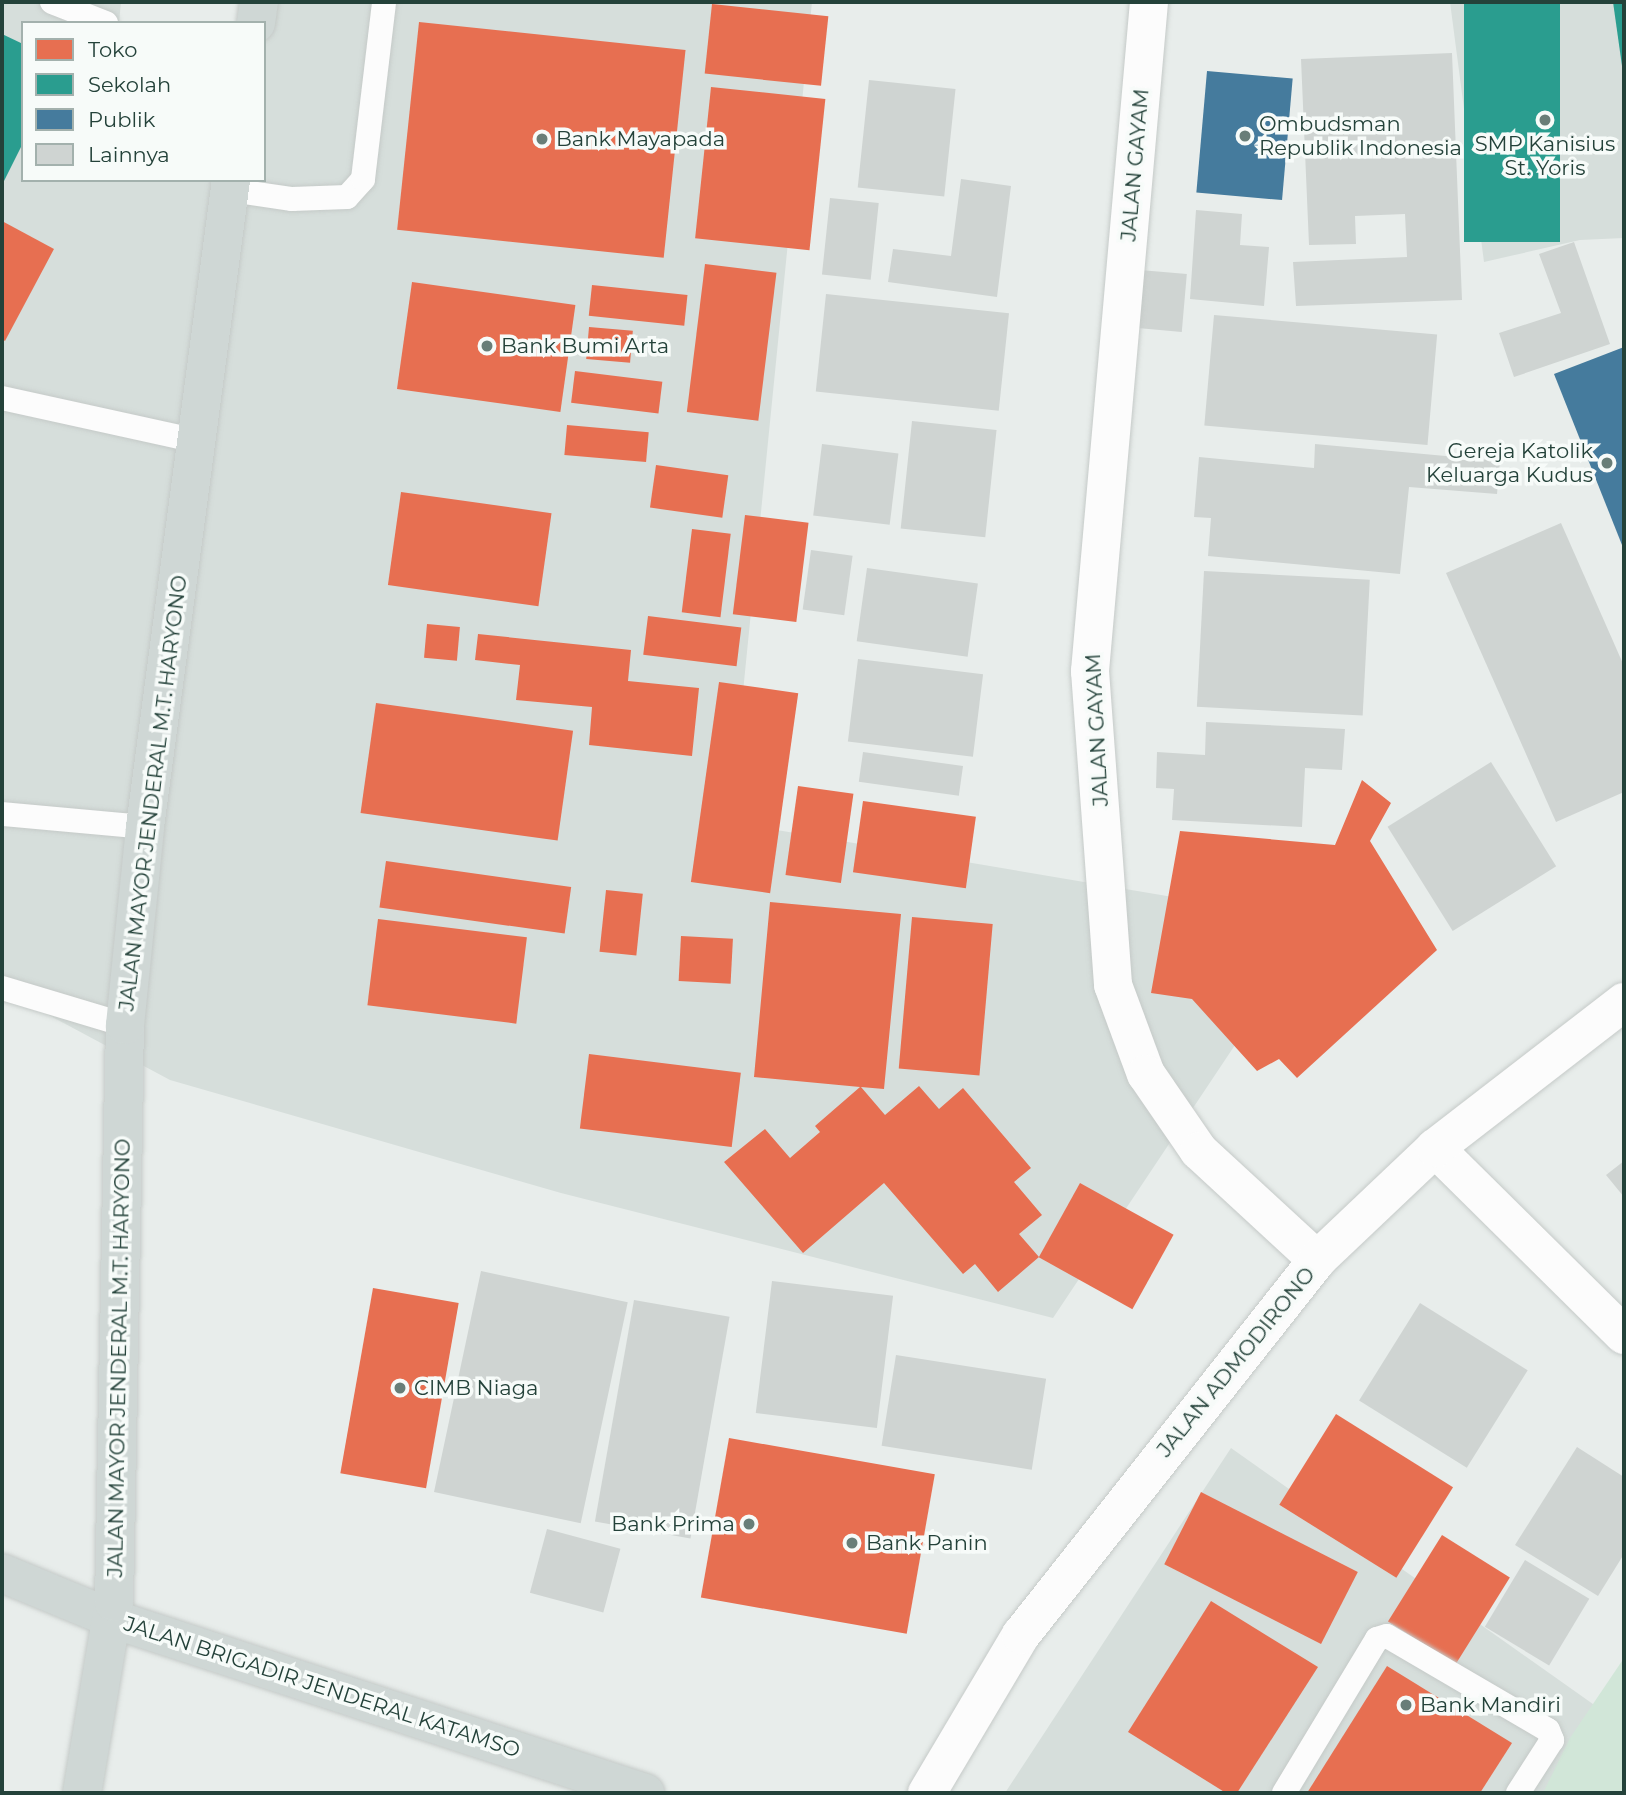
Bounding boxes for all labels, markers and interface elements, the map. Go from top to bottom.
legend [21,21,266,182]
text: Toko [88,37,137,62]
text: Sekolah [88,72,171,97]
street label: JALAN GAYAM [1116,88,1154,242]
text: Publik [88,107,155,132]
place label: Ombudsman Republik Indonesia [1259,111,1462,161]
marker: SMP Kanisius St. Yoris [1537,112,1553,128]
place label: Bank Mayapada [556,126,725,152]
marker: Ombudsman Republik Indonesia [1237,128,1253,144]
marker: Bank Mayapada [534,131,550,147]
place label: SMP Kanisius St. Yoris [1475,131,1615,181]
text: Lainnya [88,142,170,167]
place label: Bank Bumi Arta [501,333,669,359]
marker: Bank Bumi Arta [479,338,495,354]
place label: Gereja Katolik Keluarga Kudus [1426,438,1593,488]
marker: Gereja Katolik Keluarga Kudus [1599,455,1615,471]
street label: JALAN MAYOR JENDERAL M.T. HARYONO [114,574,192,1012]
street label: JALAN GAYAM [1080,653,1114,807]
street label: JALAN MAYOR JENDERAL M.T. HARYONO [103,1138,135,1578]
street label: JALAN ADMODIRONO [1152,1262,1320,1462]
place label: CIMB Niaga [414,1375,539,1401]
marker: CIMB Niaga [392,1380,408,1396]
place label: Bank Prima [611,1511,735,1537]
marker: Bank Prima [741,1516,757,1532]
place label: Bank Panin [866,1530,988,1556]
marker: Bank Panin [844,1535,860,1551]
street label: JALAN BRIGADIR JENDERAL KATAMSO [121,1611,523,1763]
place label: Bank Mandiri [1420,1692,1561,1718]
marker: Bank Mandiri [1398,1697,1414,1713]

